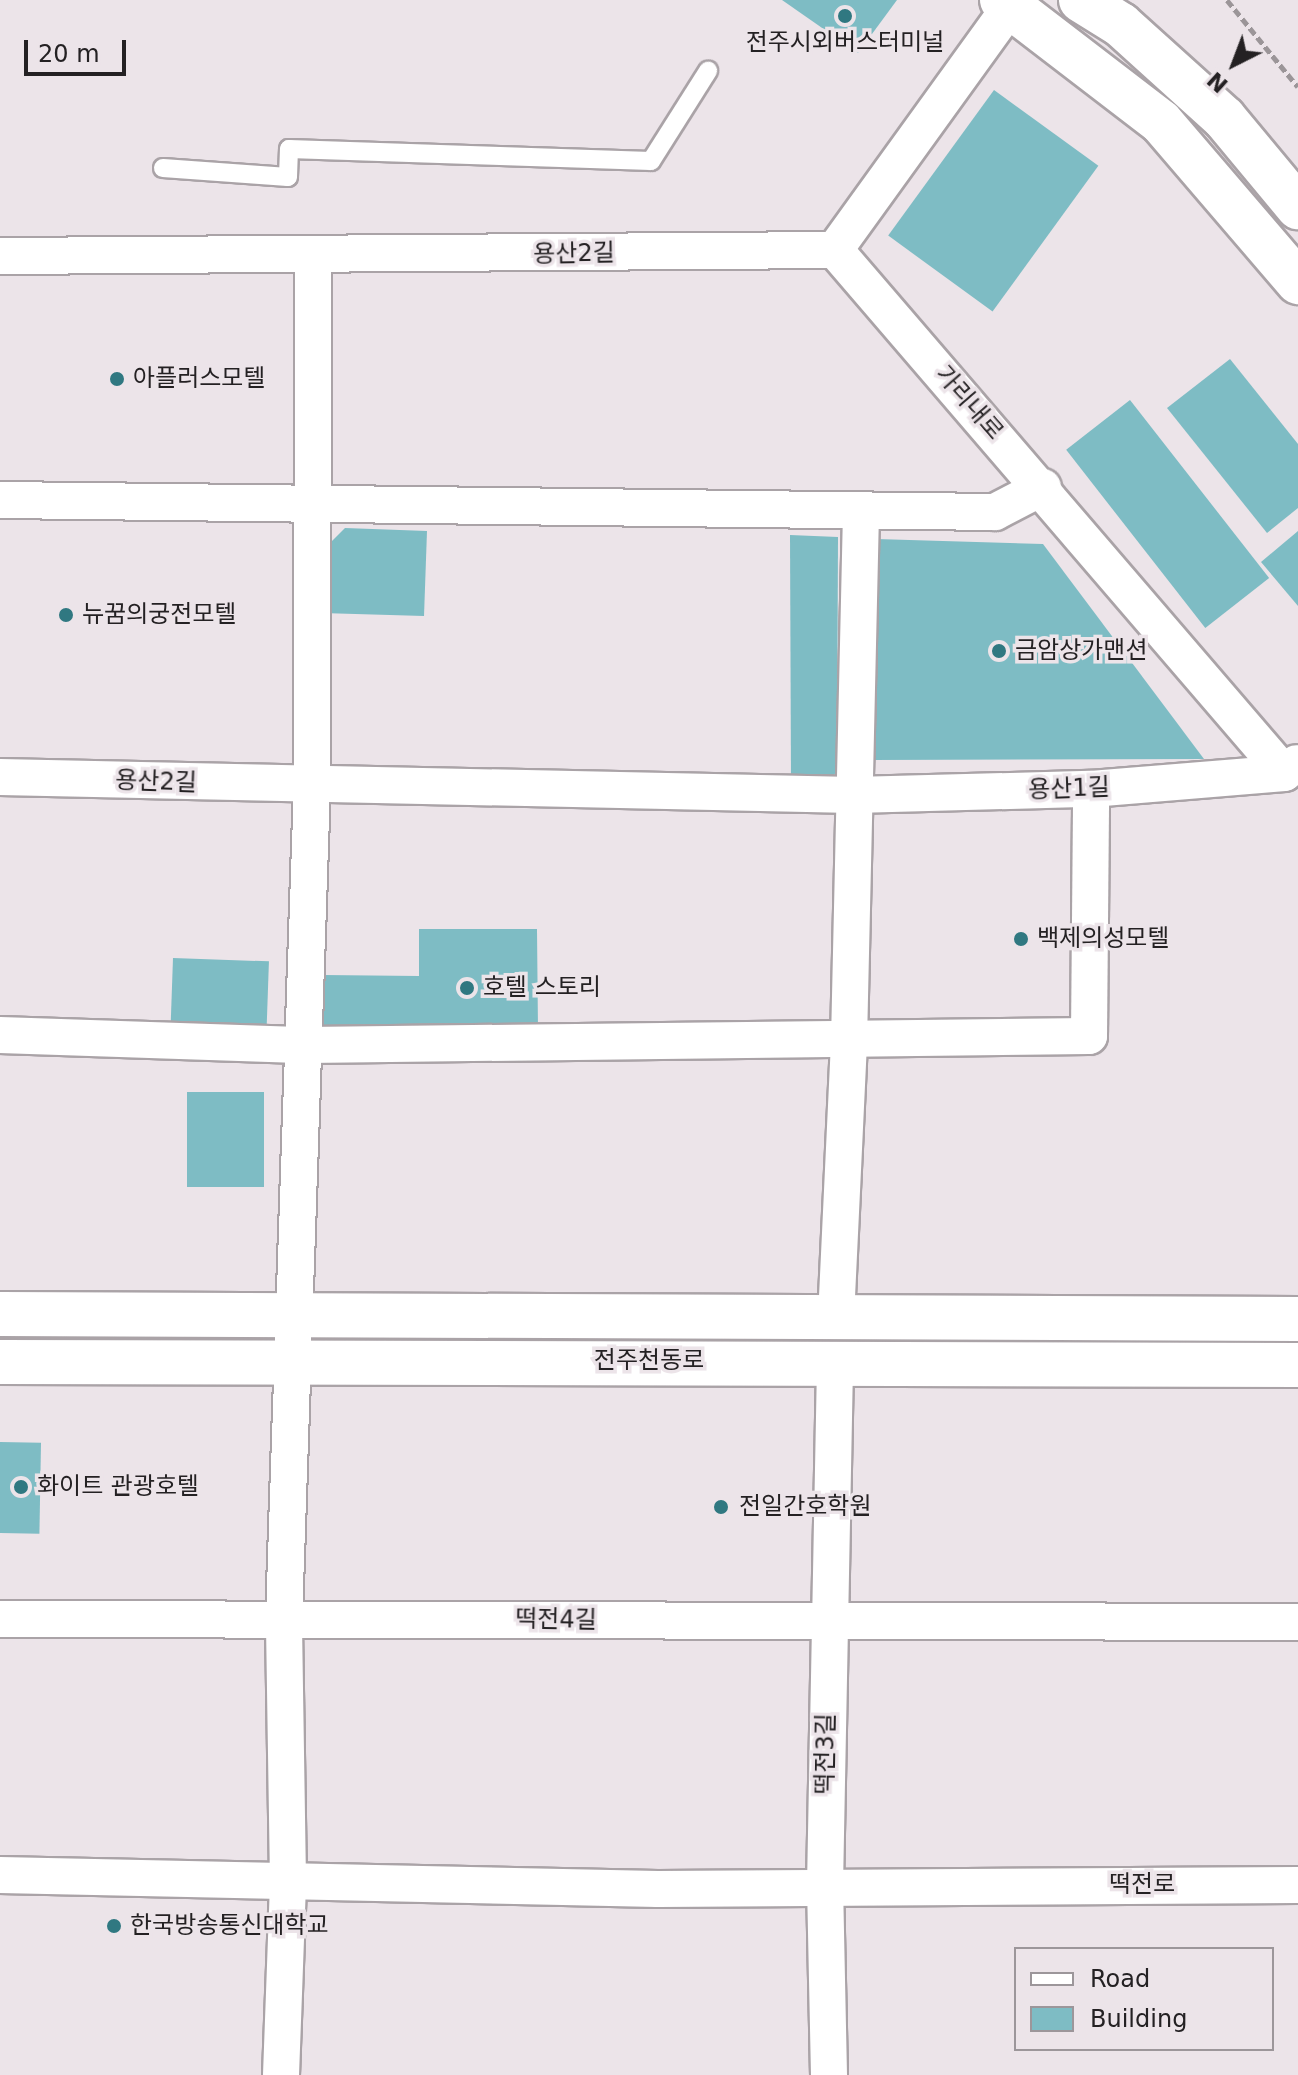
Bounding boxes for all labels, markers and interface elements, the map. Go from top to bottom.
marker: 전주시외버스터미널 [836,7,854,25]
scale bar [28,24,130,74]
north arrow [1194,24,1274,104]
place label: 전주시외버스터미널 [746,29,944,57]
text: 20 m [38,40,100,68]
text: N [1202,67,1233,98]
street label: 용산2길 [533,239,615,269]
street label: 가리내로 [929,360,1009,446]
place label: 아플러스모텔 [133,365,265,393]
marker: 아플러스모텔 [108,370,126,388]
place label: 뉴꿈의궁전모텔 [82,601,237,629]
marker: 뉴꿈의궁전모텔 [57,606,75,624]
place label: 금암상가맨션 [1015,637,1147,665]
marker: 금암상가맨션 [990,642,1008,660]
street label: 용산2길 [115,766,197,798]
street label: 용산1길 [1028,773,1110,805]
place label: 백제의성모텔 [1037,925,1169,953]
marker: 백제의성모텔 [1012,930,1030,948]
place label: 호텔 스토리 [483,974,601,1002]
marker: 호텔 스토리 [458,979,476,997]
street label: 전주천동로 [594,1347,704,1375]
place label: 화이트 관광호텔 [37,1473,199,1501]
marker: 화이트 관광호텔 [12,1478,30,1496]
place label: 전일간호학원 [739,1493,871,1521]
marker: 전일간호학원 [710,1496,732,1518]
street label: 떡전4길 [515,1605,597,1635]
street label: 떡전3길 [811,1713,841,1795]
street label: 떡전로 [1109,1871,1175,1899]
place label: 한국방송통신대학교 [130,1912,329,1940]
marker: 한국방송통신대학교 [105,1917,123,1935]
legend [1014,1947,1274,2051]
text: Road [1090,1965,1150,1993]
text: Building [1090,2005,1187,2033]

